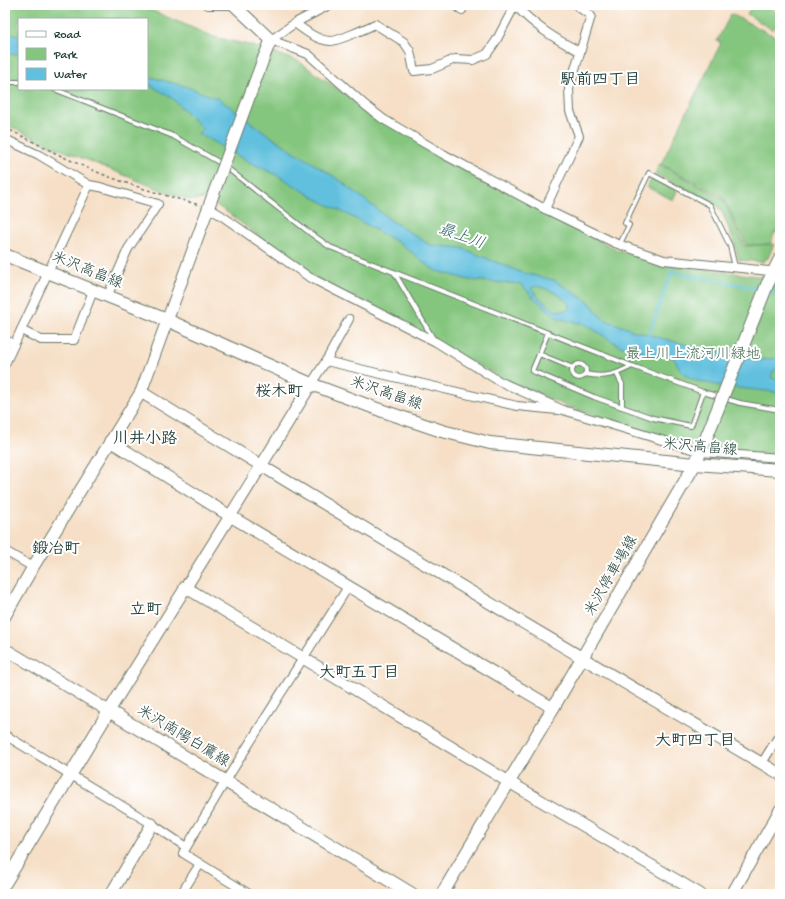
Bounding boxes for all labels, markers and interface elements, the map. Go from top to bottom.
legend [18,18,148,90]
text: Road [54,29,81,43]
text: Park [53,49,79,63]
text: Water [54,69,88,83]
district label: 駅前四丁目 [560,70,640,91]
water label: 最上川 [435,220,487,255]
street label: 米沢高畠線 [49,248,126,293]
park label: 最上川上流河川緑地 [625,345,761,364]
street label: 米沢高畠線 [348,372,425,415]
district label: 桜木町 [255,382,303,403]
district label: 川井小路 [113,429,177,450]
street label: 米沢高畠線 [662,435,738,460]
street label: 米沢停車場線 [581,532,642,619]
district label: 鍛冶町 [32,540,80,560]
district label: 立町 [130,601,162,621]
district label: 大町五丁目 [319,664,399,684]
street label: 米沢南陽白鷹線 [133,701,233,772]
district label: 大町四丁目 [655,732,735,752]

